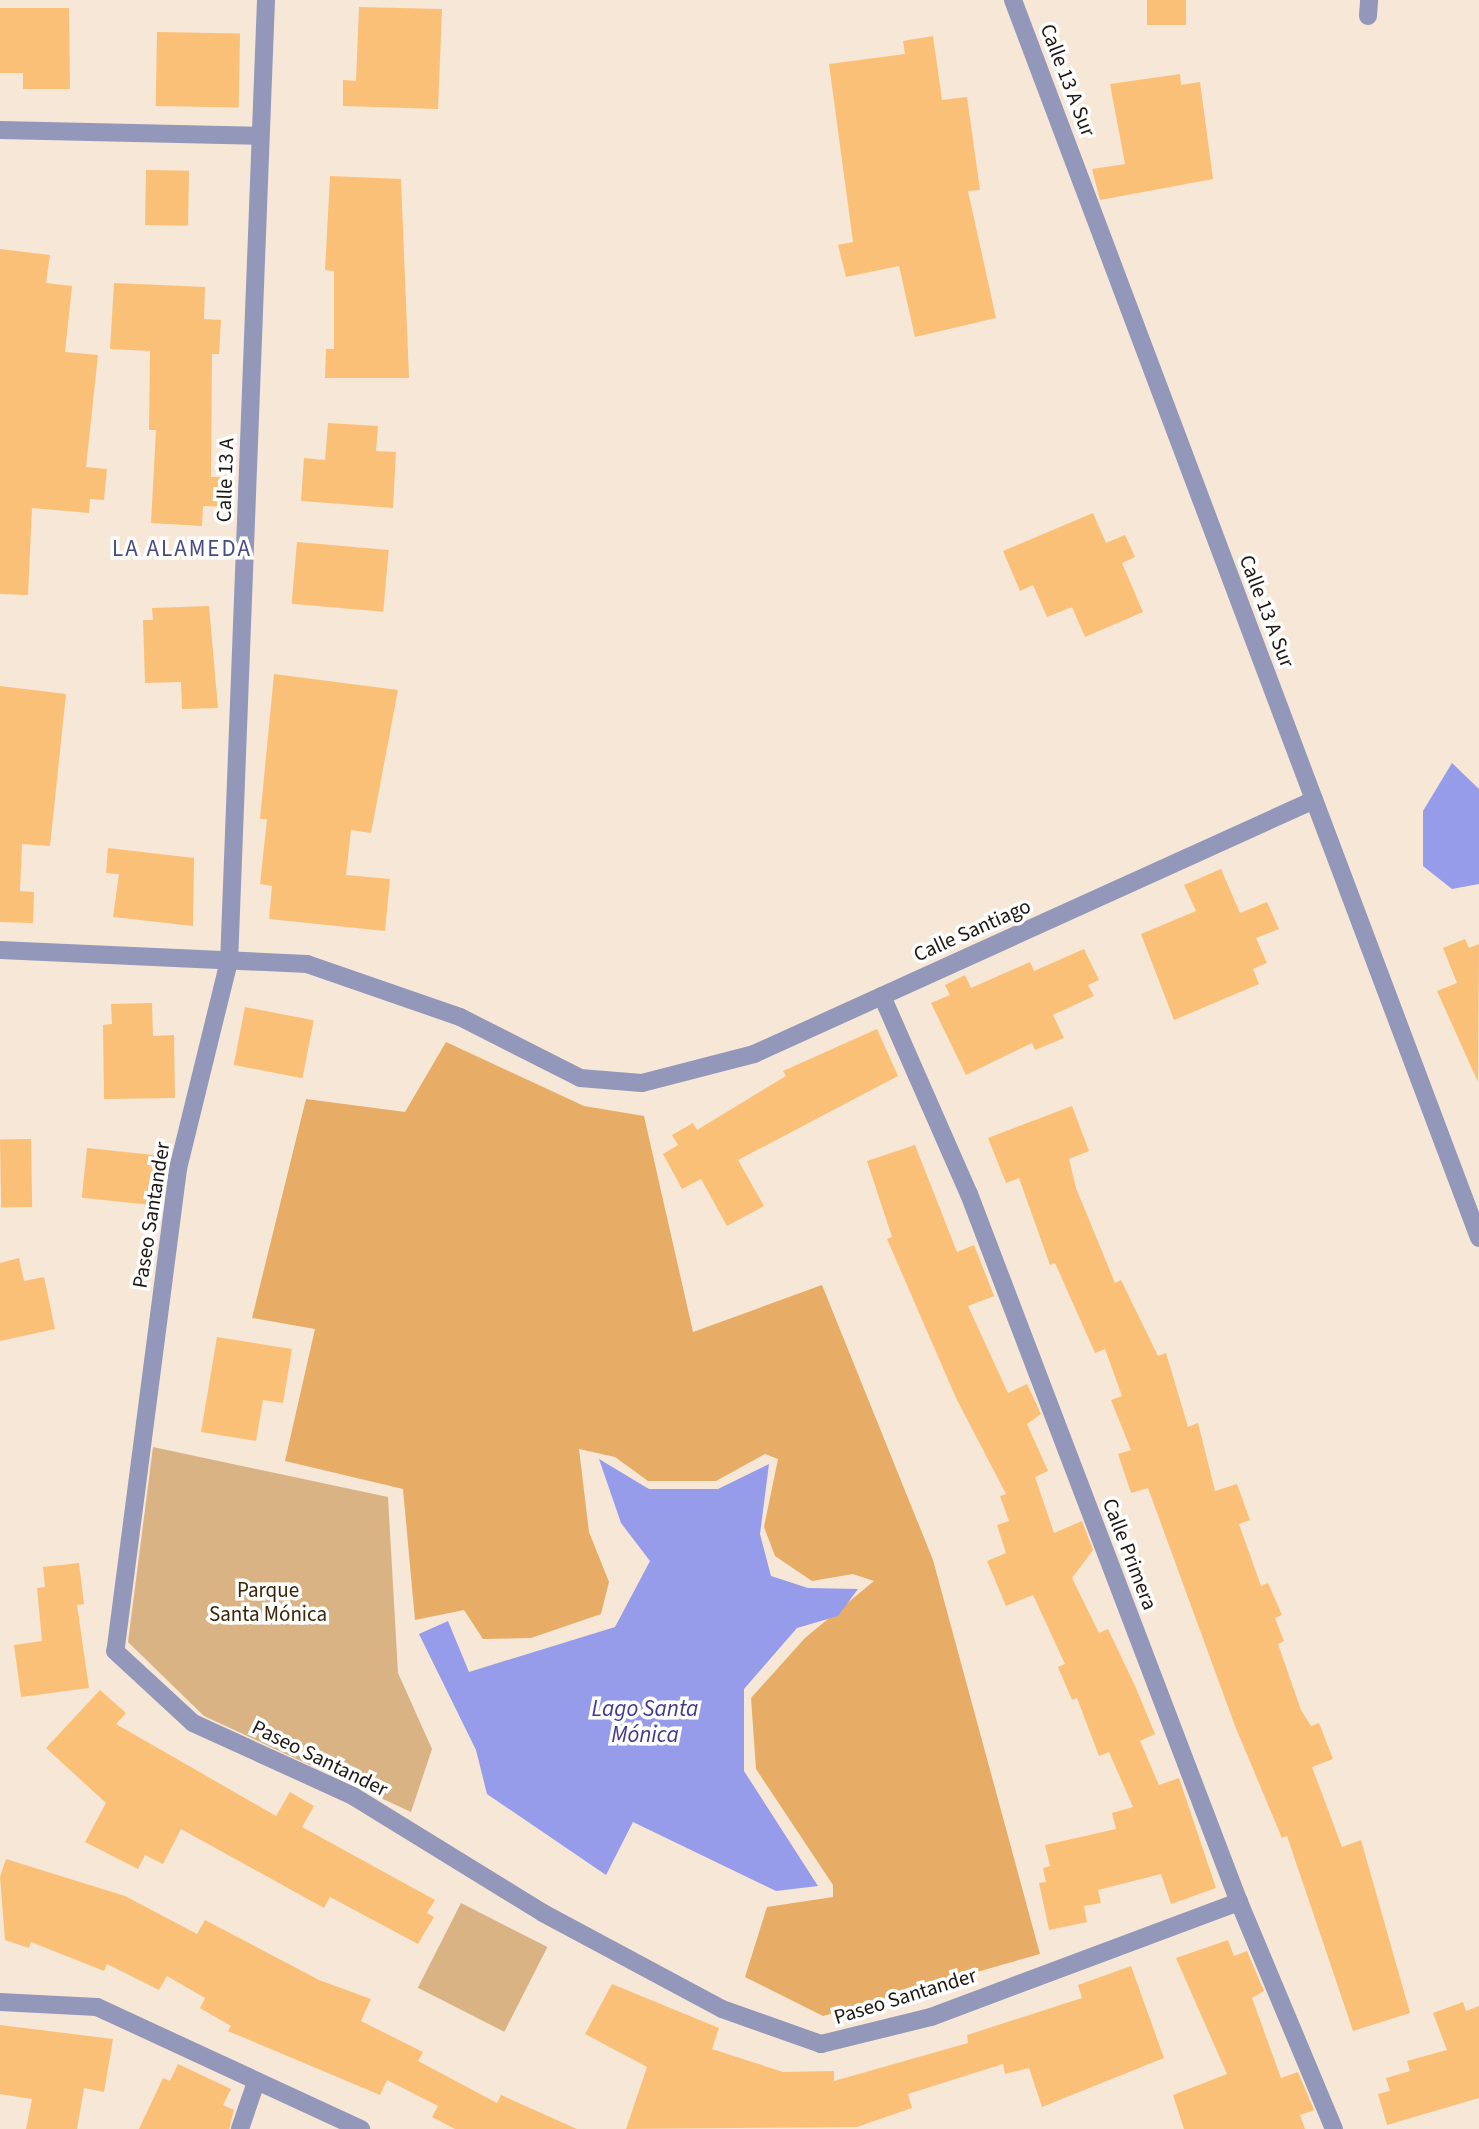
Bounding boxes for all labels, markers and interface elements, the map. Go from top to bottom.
street label: Calle 13 A Sur [1035,20,1101,140]
street label: Calle 13 A [211,437,239,523]
district label: LA ALAMEDA [113,535,251,563]
street label: Calle 13 A Sur [1234,551,1300,671]
street label: Calle Santiago [909,893,1035,967]
street label: Paseo Santander [127,1140,175,1290]
street label: Calle Primera [1097,1495,1163,1613]
park label: Parque Santa Mónica [209,1577,327,1627]
water label: Lago Santa Mónica [592,1695,698,1749]
street label: Paseo Santander [248,1714,392,1802]
street label: Paseo Santander [831,1962,979,2030]

